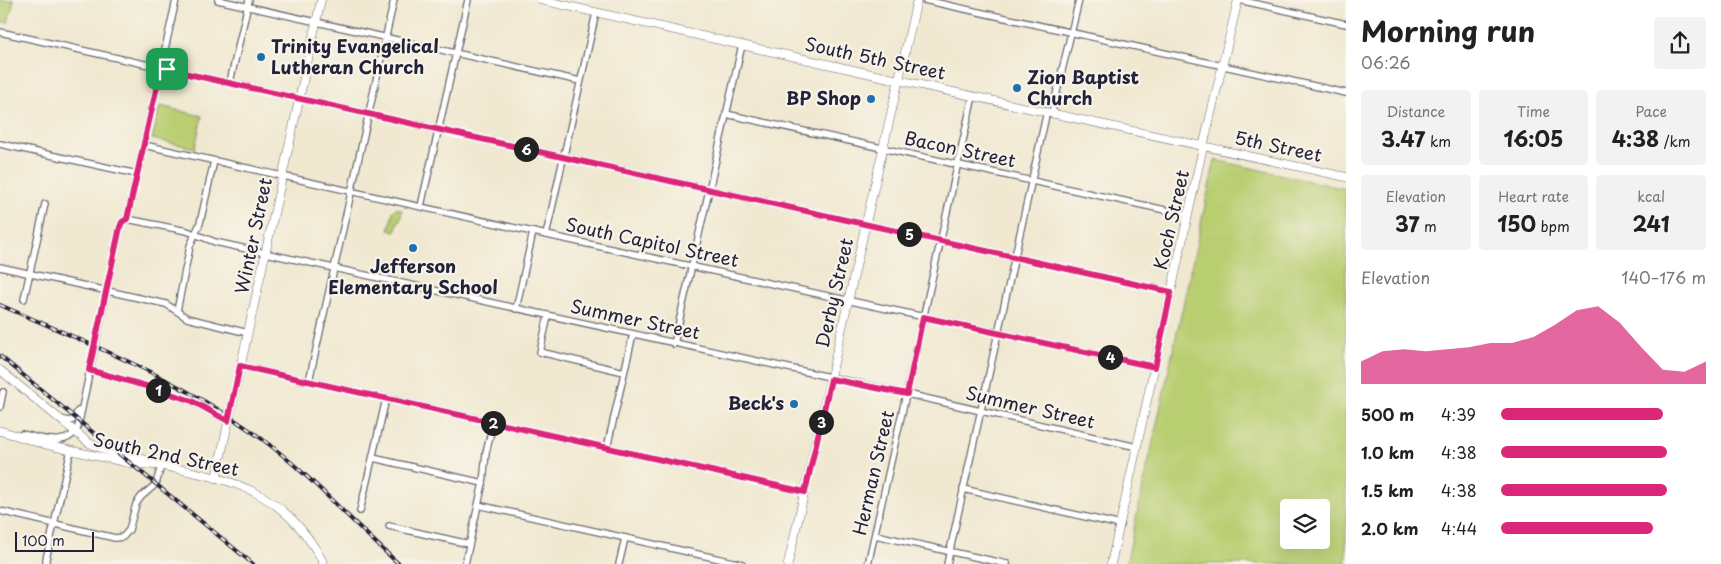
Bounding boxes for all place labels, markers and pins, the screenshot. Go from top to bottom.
place label: Trinity Evangelical Lutheran Church [271,32,439,80]
pin [146,48,188,90]
marker: Trinity Evangelical Lutheran Church [255,51,267,63]
place label: Zion Baptist Church [1027,63,1140,111]
marker: Zion Baptist Church [1011,82,1023,94]
place label: BP Shop [786,84,861,111]
marker: BP Shop [865,93,877,105]
pin: 6 [514,136,538,162]
pin: 5 [896,222,922,246]
marker: Jefferson Elementary School [407,242,419,254]
place label: Jefferson Elementary School [328,252,498,300]
pin: 4 [1098,344,1122,370]
pin: 1 [146,378,170,402]
place label: Beck's [728,389,784,416]
marker: Beck's [788,398,800,410]
pin: 2 [480,410,506,436]
pin: 3 [808,410,834,434]

